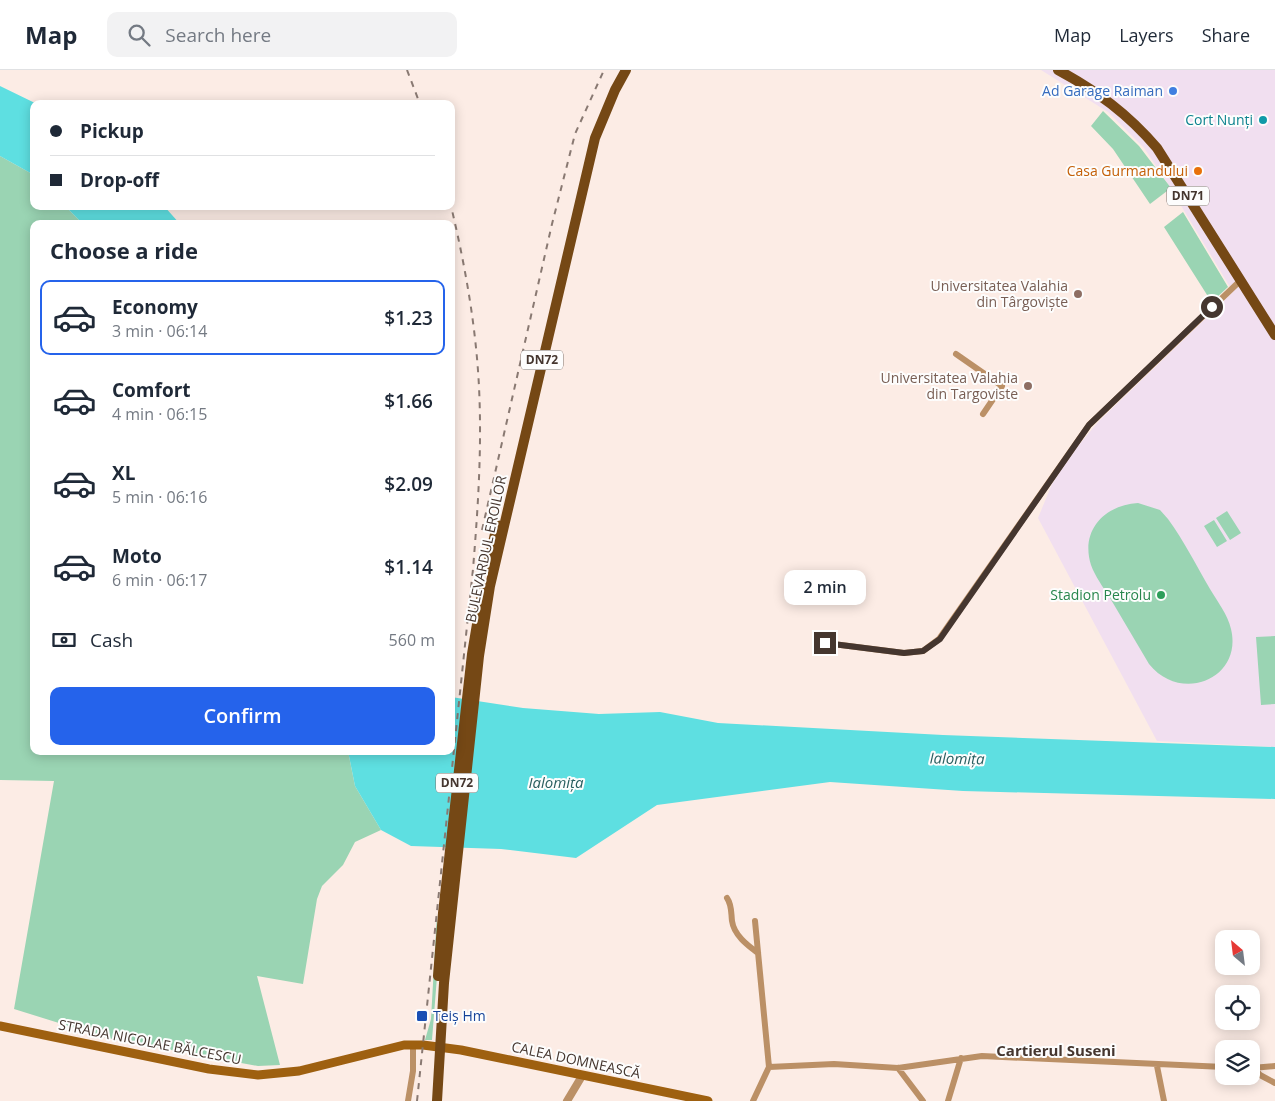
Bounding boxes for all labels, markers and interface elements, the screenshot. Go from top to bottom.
search box [107,12,457,57]
text: Map [25,18,77,51]
icon: search [125,21,153,49]
text: Search here [165,22,271,48]
text: Map [1054,23,1091,47]
text: Layers [1119,23,1174,47]
text: Share [1202,23,1250,47]
place label: Ad Garage Raiman [1042,81,1163,100]
marker: Ad Garage Raiman [1167,85,1179,97]
place label: Cort Nunți [1185,110,1253,129]
marker: Cort Nunți [1257,114,1269,126]
text: Pickup [80,118,144,144]
place label: Casa Gurmandului [1067,161,1188,180]
marker: Casa Gurmandului [1192,165,1204,177]
text: Drop-off [80,167,159,193]
road number: DN71 [1167,186,1209,206]
text: Choose a ride [50,235,198,265]
place label: Universitatea Valahia din Târgoviște [931,276,1068,311]
marker: Universitatea Valahia din Târgoviște [1072,288,1084,300]
text: Economy [112,294,198,320]
icon: car [52,295,97,340]
route start [1201,296,1223,318]
text: $1.23 [384,305,433,331]
text: 3 min · 06:14 [112,320,207,342]
road number: DN72 [521,350,563,370]
place label: Universitatea Valahia din Targoviste [881,368,1018,403]
text: Comfort [112,377,191,403]
icon: car [52,378,97,423]
marker: Universitatea Valahia din Targoviste [1022,380,1034,392]
text: $1.66 [384,388,433,414]
text: 4 min · 06:15 [112,403,207,425]
text: XL [112,460,135,486]
icon: car [52,461,97,506]
text: $2.09 [384,471,433,497]
street label: BULEVARDUL EROILOR [461,473,510,624]
text: 5 min · 06:16 [112,486,207,508]
text: Moto [112,543,162,569]
icon: car [52,544,97,589]
text: $1.14 [384,554,433,580]
text: 6 min · 06:17 [112,569,207,591]
callout: 2 min [784,570,866,606]
text: 2 min [803,576,847,598]
place label: Stadion Petrolu [1050,585,1151,604]
marker: Stadion Petrolu [1155,589,1167,601]
icon: cash [50,626,78,654]
text: Cash [90,627,133,653]
text: 560 m [389,629,435,651]
route end [814,632,836,654]
button: Confirm [50,687,435,745]
water label: Ialomița [929,748,985,768]
water label: Ialomița [528,772,584,792]
road number: DN72 [436,774,478,792]
north arrow [1215,930,1260,975]
map controls [1215,930,1260,1085]
button: locate [1215,985,1260,1030]
place label: Teiș Hm [433,1006,486,1025]
marker: Teiș Hm [415,1009,429,1023]
street label: STRADA NICOLAE BĂLCESCU [57,1014,243,1069]
street label: CALEA DOMNEASCĂ [510,1037,642,1082]
district label: Cartierul Suseni [996,1040,1116,1060]
button: layers [1215,1040,1260,1085]

